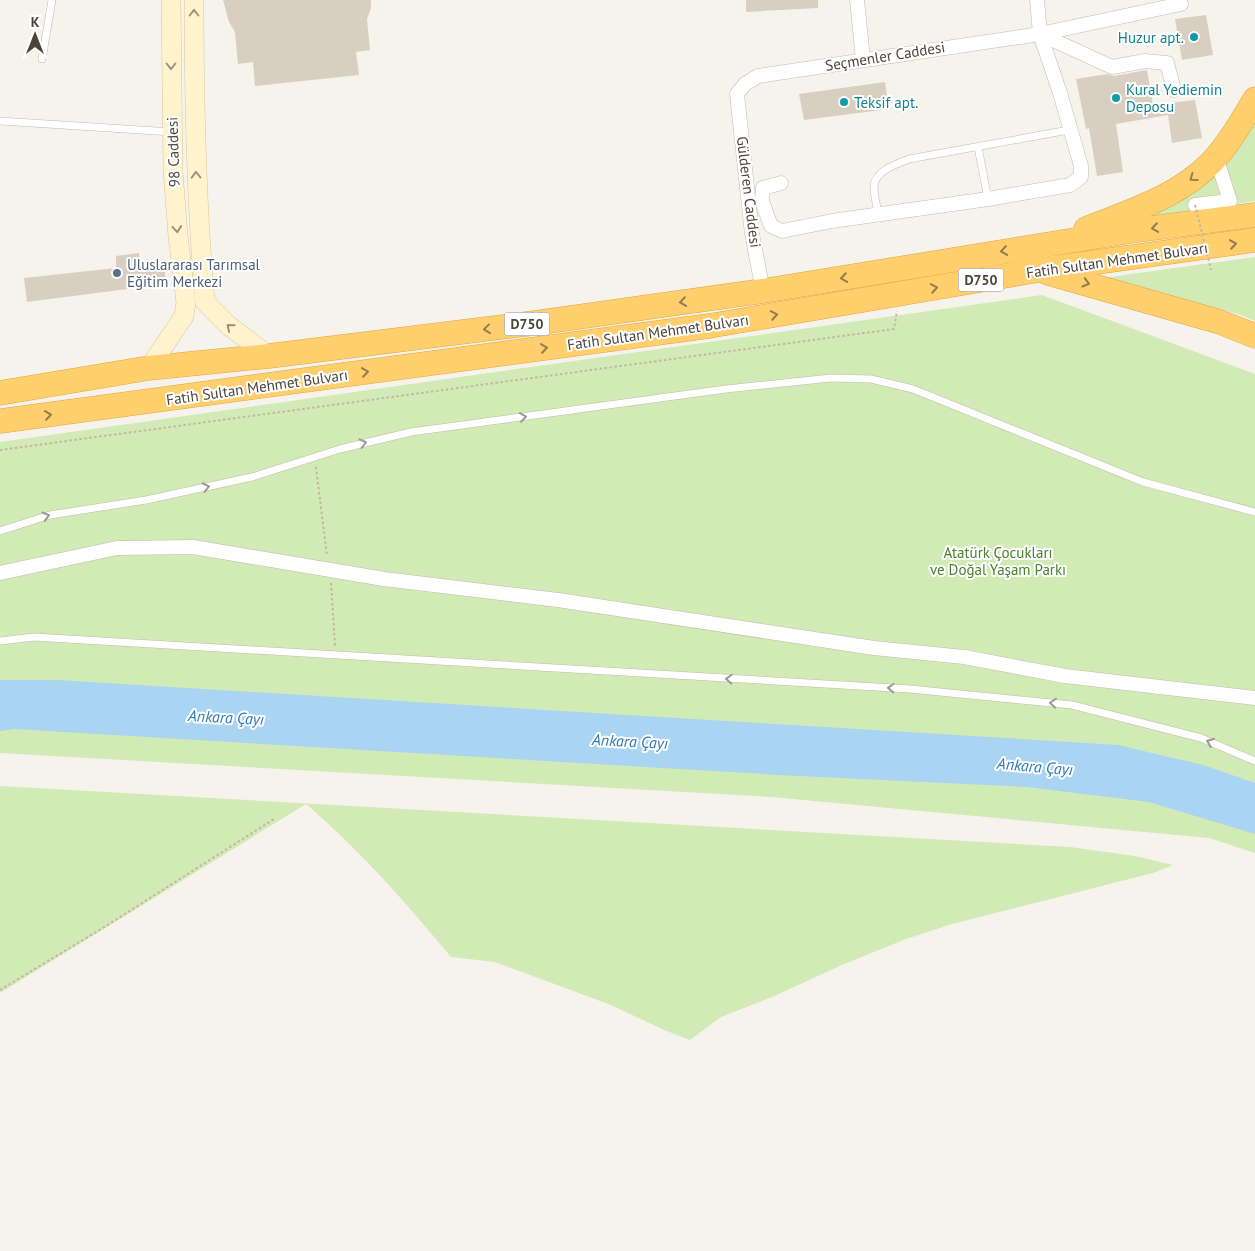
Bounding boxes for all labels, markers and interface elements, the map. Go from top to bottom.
one-way arrow [189,8,199,16]
north arrow [10,10,60,60]
text: K [31,13,40,31]
place label: Huzur apt. [1118,28,1184,47]
marker: Huzur apt. [1188,31,1200,43]
street label: Seçmenler Caddesi [824,37,946,75]
one-way arrow [166,62,176,70]
place label: Kural Yediemin Deposu [1126,80,1222,116]
marker: Kural Yediemin Deposu [1110,92,1122,104]
place label: Teksif apt. [854,93,918,112]
marker: Teksif apt. [838,96,850,108]
street label: 98 Caddesi [162,117,184,187]
street label: Gülderen Caddesi [733,135,765,249]
one-way arrow [191,171,202,179]
one-way arrow [1189,172,1199,181]
one-way arrow [1150,222,1158,233]
one-way arrow [171,225,182,233]
street label: Fatih Sultan Mehmet Bulvarı [1025,238,1209,282]
one-way arrow [1229,239,1238,249]
one-way arrow [1000,246,1008,256]
place label: Uluslararası Tarımsal Eğitim Merkezi [127,255,261,291]
marker: Uluslararası Tarımsal Eğitim Merkezi [111,267,123,279]
road number: D750 [958,268,1004,292]
one-way arrow [839,272,848,282]
one-way arrow [1081,278,1089,288]
one-way arrow [930,283,939,293]
one-way arrow [679,296,687,307]
street label: Fatih Sultan Mehmet Bulvarı [566,310,750,354]
one-way arrow [770,310,778,320]
road number: D750 [504,312,550,336]
one-way arrow [483,323,491,334]
one-way arrow [227,324,236,332]
one-way arrow [540,343,548,354]
street label: Fatih Sultan Mehmet Bulvarı [165,365,349,409]
one-way arrow [362,367,370,378]
one-way arrow [45,410,53,421]
one-way arrow [518,412,527,422]
one-way arrow [358,439,366,449]
one-way arrow [202,482,210,493]
one-way arrow [42,512,50,522]
park label: Atatürk Çocukları ve Doğal Yaşam Parkı [930,543,1066,579]
one-way arrow [725,673,733,684]
one-way arrow [887,683,895,694]
one-way arrow [1049,698,1057,709]
water label: Ankara Çayı [186,705,265,729]
water label: Ankara Çayı [590,729,669,753]
one-way arrow [1206,738,1215,749]
water label: Ankara Çayı [995,753,1074,779]

